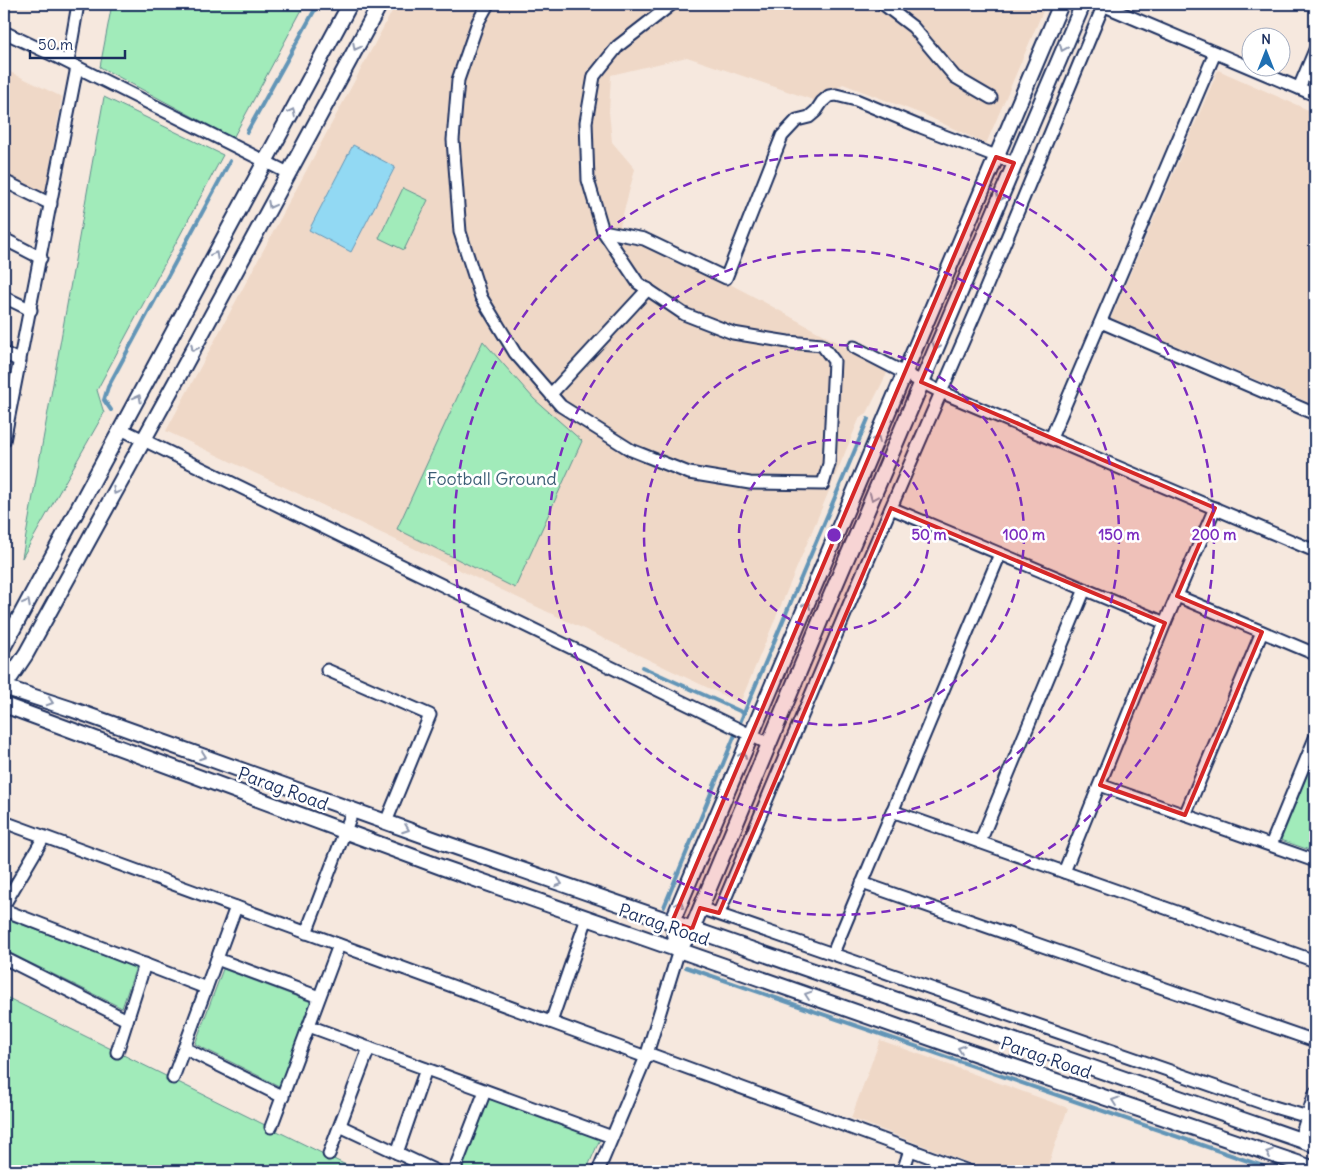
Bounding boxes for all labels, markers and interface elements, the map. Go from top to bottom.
scale bar [30,28,125,60]
north arrow [1242,28,1292,78]
text: N [1261,30,1271,48]
text: 50 m [38,35,73,54]
one-way arrow [352,41,362,50]
one-way arrow [1059,44,1069,52]
one-way arrow [286,109,296,118]
one-way arrow [995,193,1006,202]
one-way arrow [267,200,277,209]
one-way arrow [208,252,218,261]
one-way arrow [190,343,200,352]
one-way arrow [932,343,942,351]
one-way arrow [131,395,141,404]
one-way arrow [871,435,881,444]
park label: Football Ground [427,467,557,490]
one-way arrow [112,485,122,494]
one-way arrow [868,492,879,501]
text: 50 m [911,525,947,544]
text: 100 m [1003,525,1045,544]
text: 150 m [1098,525,1140,544]
text: 200 m [1192,525,1236,544]
centre of rings [825,526,843,544]
one-way arrow [21,599,31,608]
one-way arrow [800,601,811,610]
one-way arrow [45,696,54,706]
one-way arrow [198,750,207,760]
one-way arrow [737,751,748,760]
street label: Parag Road [235,762,332,816]
one-way arrow [401,823,409,833]
one-way arrow [554,877,563,887]
street label: Parag Road [616,898,713,951]
one-way arrow [674,900,684,909]
one-way arrow [804,991,813,1001]
street label: Parag Road [998,1031,1095,1084]
one-way arrow [958,1045,966,1055]
one-way arrow [1112,1097,1120,1107]
one-way arrow [1265,1149,1274,1159]

